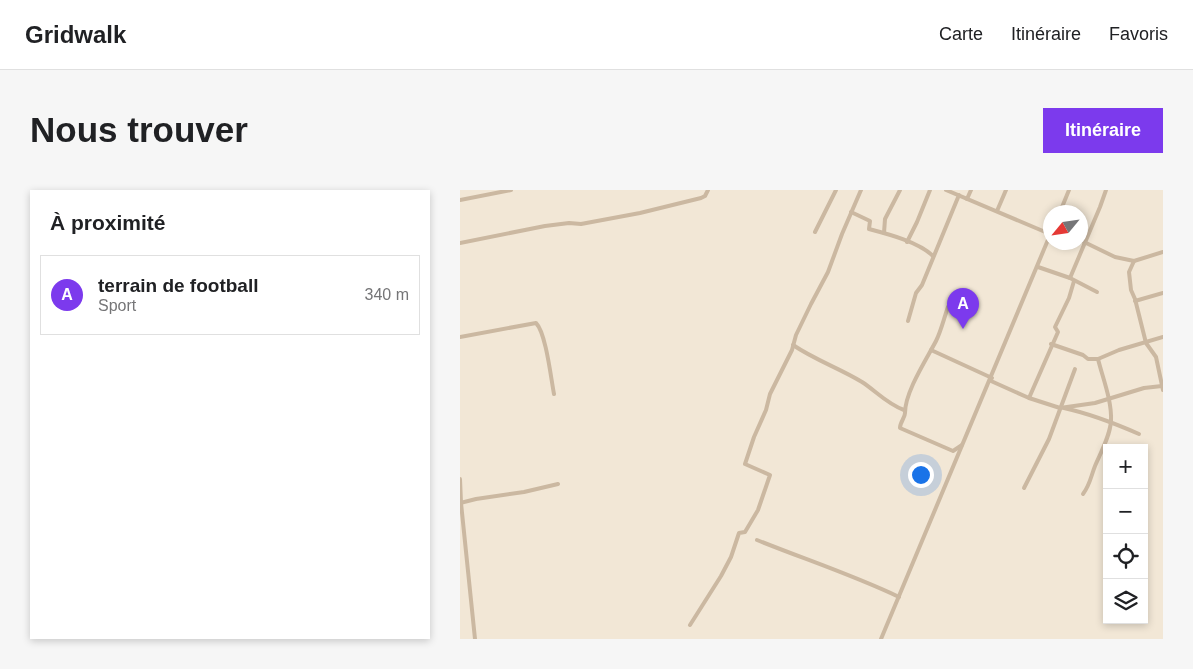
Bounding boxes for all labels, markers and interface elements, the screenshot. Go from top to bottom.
text: Gridwalk [25,21,126,48]
text: Carte [939,24,983,44]
text: Itinéraire [1011,24,1081,44]
text: Favoris [1109,24,1168,44]
button: Itinéraire [1043,108,1163,153]
text: Nous trouver [30,110,248,149]
north arrow [1043,205,1088,250]
text: À proximité [50,211,166,234]
text: terrain de football [98,275,258,296]
text: A [61,286,73,303]
text: 340 m [365,286,409,303]
pin: A [947,288,979,329]
text: Sport [98,297,136,314]
map controls [1103,444,1148,624]
button: + [1103,444,1148,489]
your location [908,462,934,488]
button: − [1103,489,1148,534]
button: locate [1103,534,1148,579]
button: layers [1103,579,1148,624]

